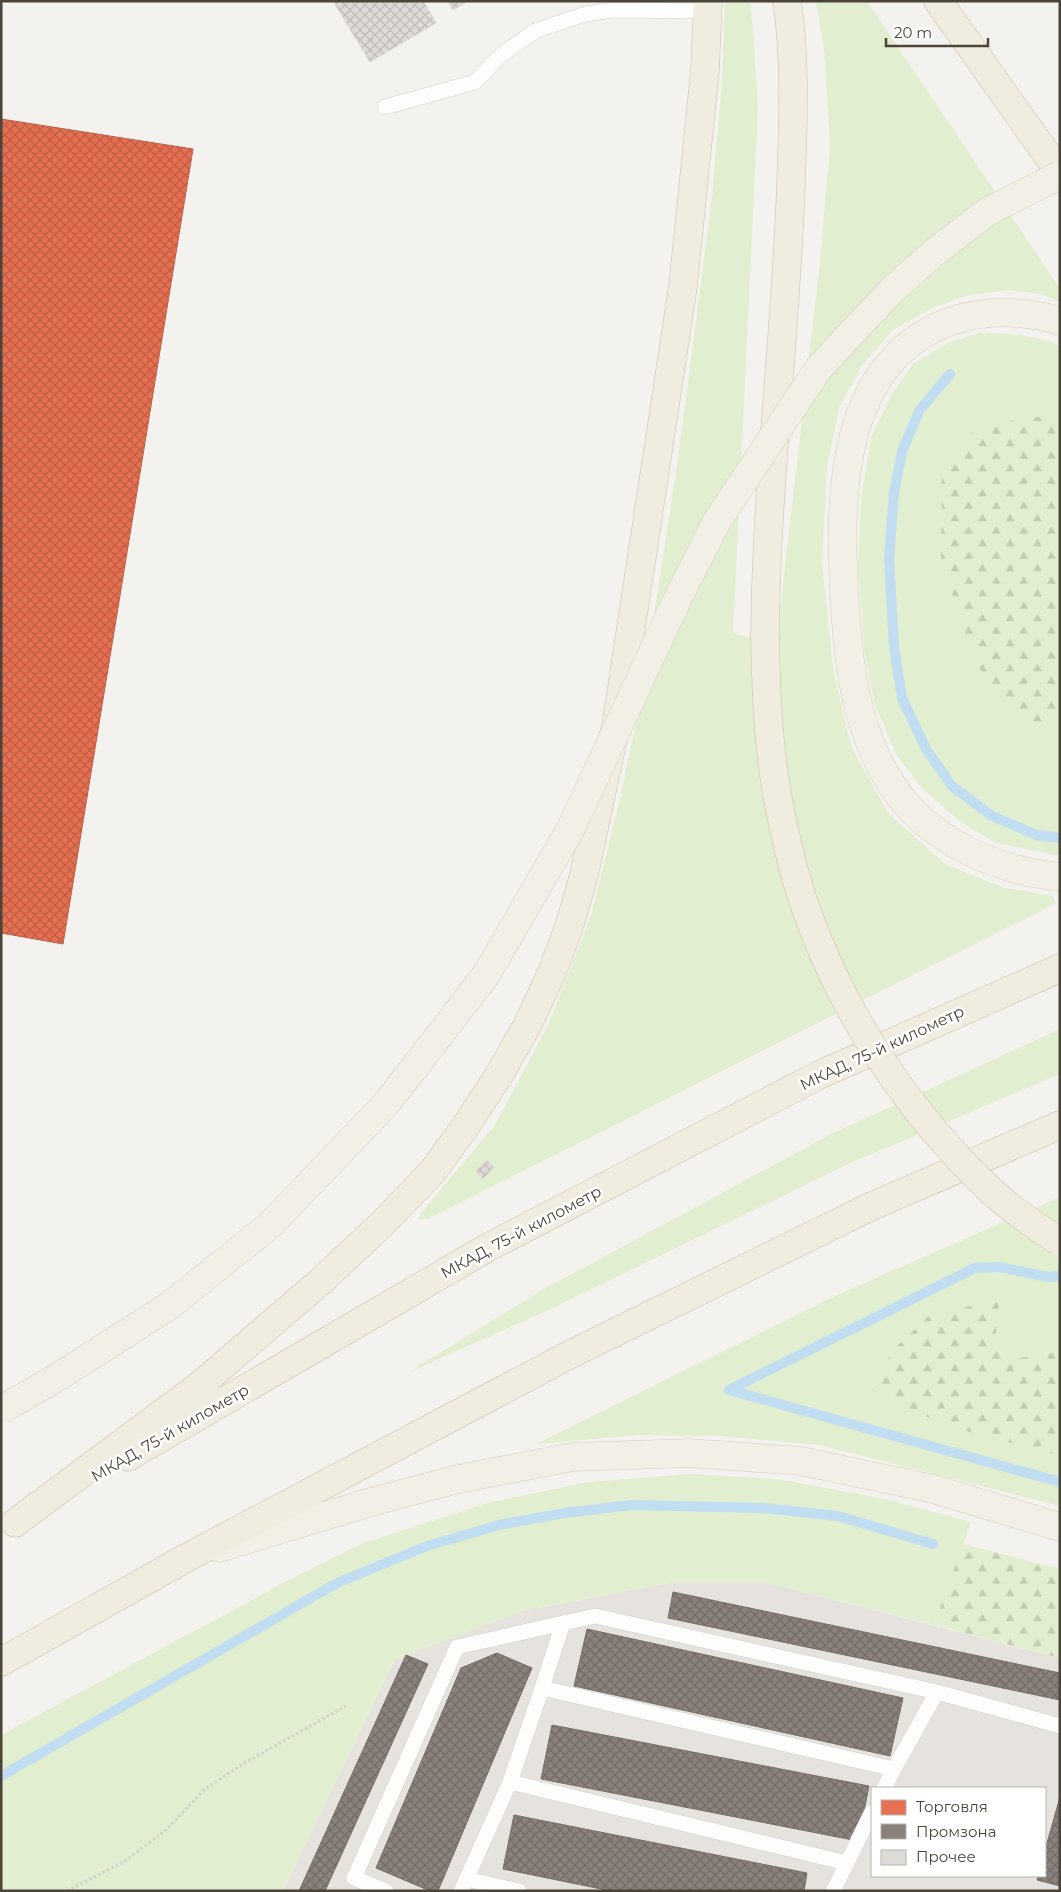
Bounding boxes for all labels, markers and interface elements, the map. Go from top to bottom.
scale bar [886,15,988,47]
text: 20 m [894,23,932,42]
street label: МКАД, 75-й километр [797,1002,967,1094]
street label: МКАД, 75-й километр [437,1182,605,1282]
street label: МКАД, 75-й километр [88,1380,252,1486]
legend [871,1787,1046,1877]
text: Торговля [916,1797,988,1816]
text: Промзона [916,1822,996,1841]
text: Прочее [916,1847,976,1866]

